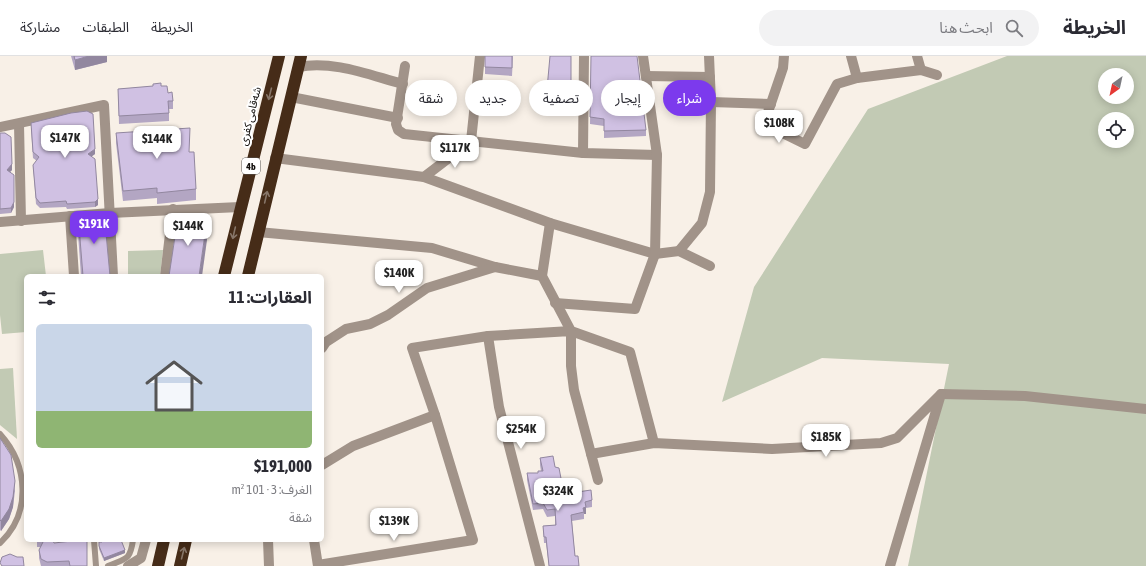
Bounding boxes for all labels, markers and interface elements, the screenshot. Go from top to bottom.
search box [759,10,1039,46]
text: الخريطة [1063,16,1126,38]
icon: search [1003,17,1025,39]
text: مشاركة [20,19,60,35]
text: الطبقات [82,19,129,35]
text: الخريطة [151,19,193,35]
text: ابحث هنا [939,19,993,36]
north arrow [1098,68,1134,104]
map controls [1098,68,1134,148]
chip: شقة [405,80,457,116]
chip: جديد [465,80,521,116]
chip: تصفية [529,80,593,116]
chip: إيجار [601,80,655,116]
chip: شراء [663,80,716,116]
street label: شەقامی کفری [237,85,264,147]
one-way arrow [265,87,273,100]
pin: $108K [751,110,807,144]
button: locate [1098,112,1134,148]
text: $108K [764,115,794,130]
pin: $147K [37,125,93,159]
pin: $144K [129,126,185,160]
text: $147K [50,130,80,145]
text: $144K [142,131,172,146]
pin: $117K [427,135,483,169]
text: $117K [440,140,470,155]
road number: 4b [242,158,260,174]
one-way arrow [263,191,270,204]
pin: $191K [66,211,122,245]
pin: $144K [160,213,216,247]
text: $191K [79,216,109,231]
text: $144K [173,218,203,233]
one-way arrow [230,227,237,240]
pin: $140K [371,260,427,294]
text: $140K [384,265,414,280]
icon: filters [36,287,58,309]
text: العقارات: 11 [229,287,312,307]
icon: home [138,350,210,422]
pin: $254K [493,416,549,450]
text: $254K [506,421,536,436]
pin: $185K [798,424,854,458]
text: $185K [811,429,841,444]
text: $191,000 [254,456,312,476]
pin: $324K [530,478,586,512]
text: الغرف: 3 · 101 m² [231,482,312,497]
text: $324K [543,483,573,498]
pin: $139K [366,508,422,542]
text: شقة [289,510,312,525]
text: $139K [379,513,409,528]
one-way arrow [180,547,187,560]

